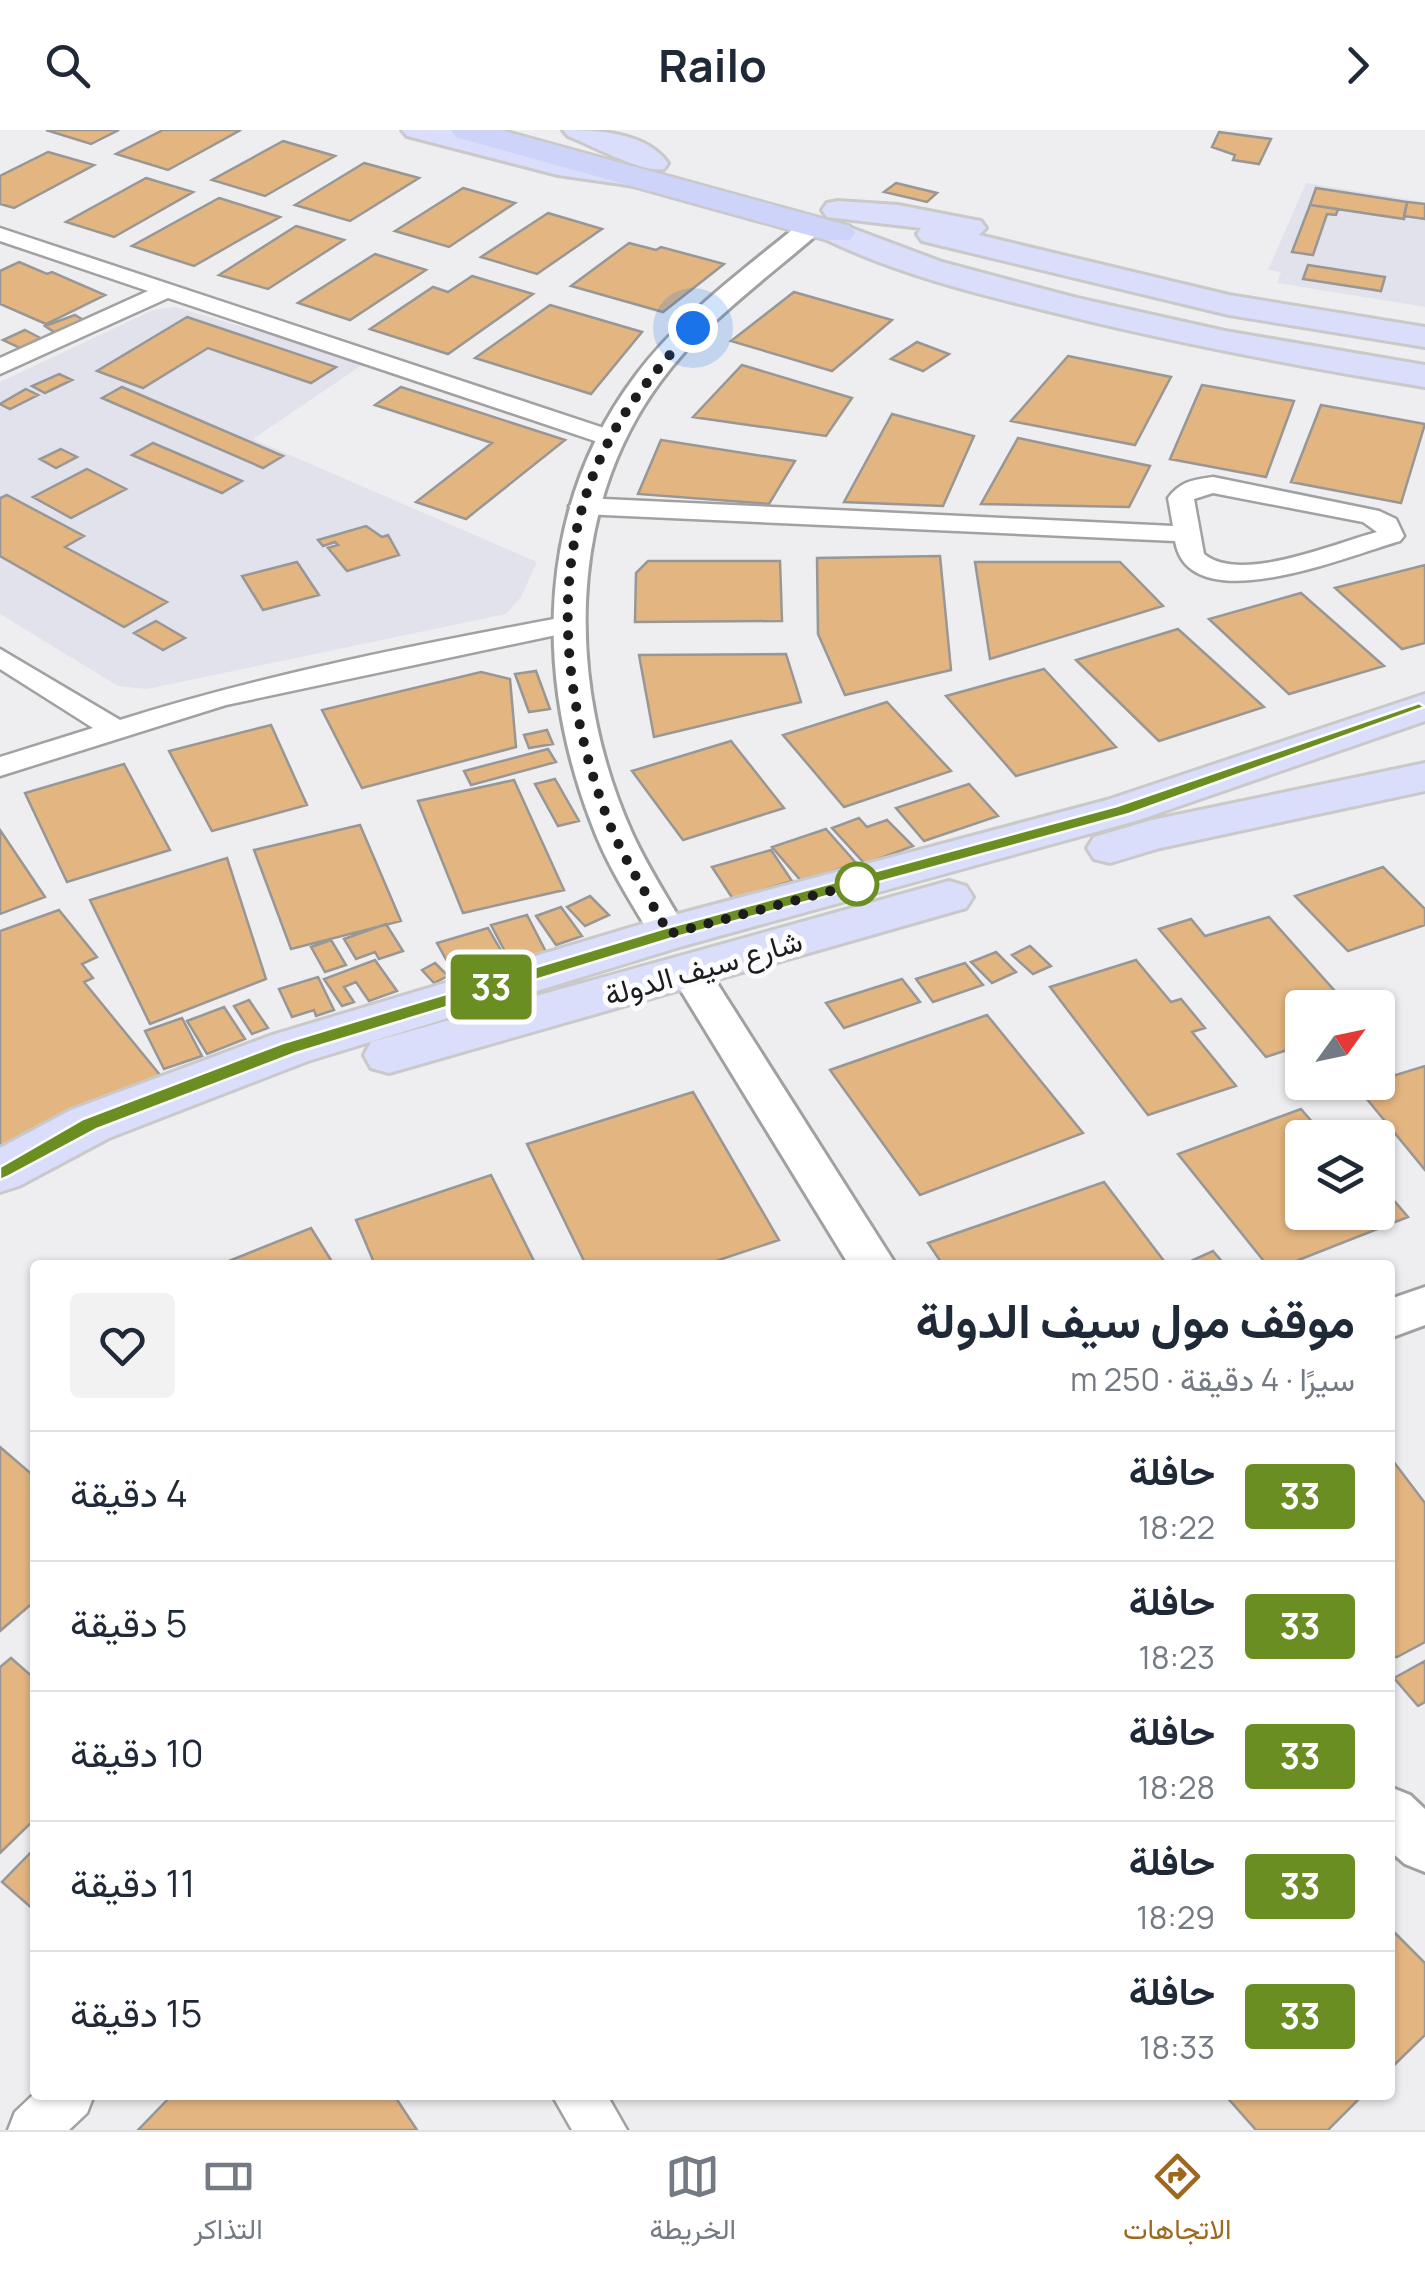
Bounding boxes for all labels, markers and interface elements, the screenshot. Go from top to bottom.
text: Railo [658,34,767,96]
icon: search [40,38,95,93]
icon: forward [1330,38,1385,93]
your location [668,303,718,353]
unlabelled marker [836,863,878,905]
street label: شارع سيف الدولة [599,919,807,1016]
line badge: 33 [446,954,536,1020]
text: 33 [471,963,511,1011]
north arrow [1285,990,1395,1100]
map controls [1285,990,1395,1230]
button: layers [1285,1120,1395,1230]
text: موقف مول سيف الدولة [915,1287,1355,1352]
button: heart [70,1293,175,1398]
text: سيرًا · 4 دقيقة · 250 m [1070,1357,1355,1401]
text: حافلة [1129,1444,1215,1496]
text: 4 دقيقة [70,1466,188,1518]
text: 33 [1280,1472,1320,1520]
text: 18:22 [1138,1505,1215,1549]
text: حافلة [1129,1574,1215,1626]
text: 5 دقيقة [70,1596,188,1648]
text: 33 [1280,1602,1320,1650]
text: 18:23 [1138,1635,1215,1679]
text: حافلة [1129,1704,1215,1756]
text: 10 دقيقة [70,1726,204,1778]
text: 33 [1280,1732,1320,1780]
text: 18:28 [1138,1765,1215,1809]
text: حافلة [1129,1834,1215,1886]
text: 11 دقيقة [70,1856,195,1908]
text: 33 [1280,1862,1320,1910]
text: 18:29 [1136,1895,1215,1939]
text: حافلة [1129,1964,1215,2016]
text: 15 دقيقة [70,1986,202,2038]
text: 33 [1280,1992,1320,2040]
text: 18:33 [1139,2025,1215,2069]
tab: التذاكر [193,2149,263,2254]
tab: الخريطة [649,2149,736,2254]
tab: الاتجاهات [1123,2149,1232,2254]

